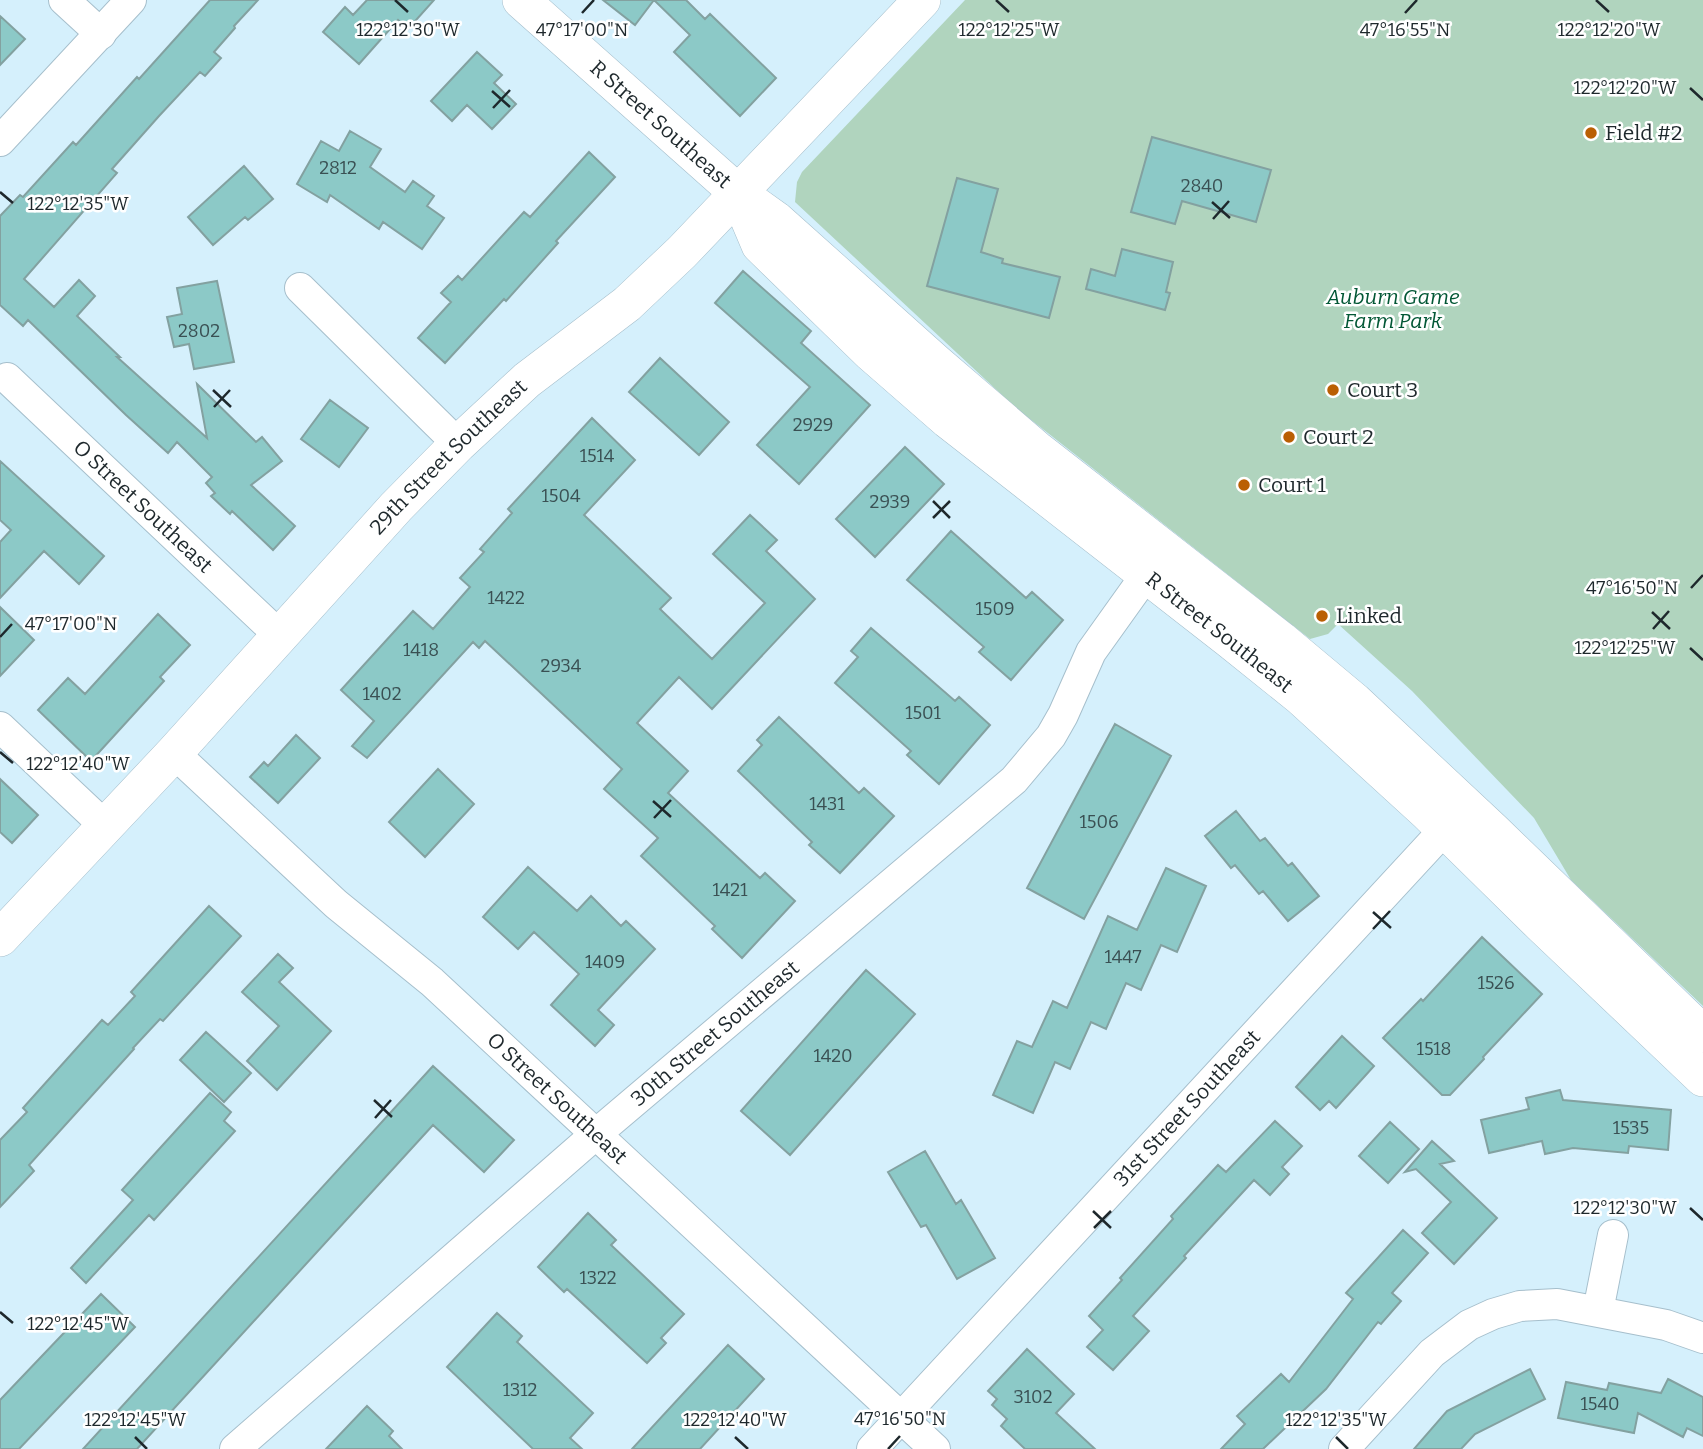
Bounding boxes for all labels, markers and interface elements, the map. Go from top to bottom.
text: 122°12'30"W [356,19,460,41]
text: 47°17'00"N [536,19,628,41]
text: 122°12'25"W [959,19,1060,41]
text: 47°16'55"N [1360,19,1450,41]
text: 122°12'20"W [1558,19,1661,41]
street label: R Street Southeast [585,55,737,194]
text: 122°12'20"W [1574,77,1677,99]
place label: Field #2 [1605,120,1682,146]
marker: Field #2 [1583,125,1599,141]
house number: 2812 [319,157,357,179]
house number: 2840 [1181,175,1223,197]
text: 122°12'35"W [27,193,129,215]
park label: Auburn Game Farm Park [1325,284,1460,334]
house number: 2802 [178,320,220,342]
street label: 29th Street Southeast [365,373,533,540]
place label: Court 3 [1347,377,1418,403]
marker: Court 3 [1325,382,1341,398]
house number: 2929 [793,414,833,436]
place label: Court 2 [1303,424,1374,450]
marker: Court 2 [1281,429,1297,445]
street label: O Street Southeast [68,435,218,579]
house number: 1514 [580,445,615,467]
place label: Court 1 [1258,472,1326,498]
marker: Court 1 [1236,477,1252,493]
house number: 1504 [542,485,581,507]
house number: 2939 [870,491,910,513]
street label: R Street Southeast [1141,566,1298,699]
text: 47°16'50"N [1586,577,1678,599]
house number: 1422 [487,587,525,609]
house number: 1509 [975,598,1015,620]
place label: Linked [1336,603,1402,629]
marker: Linked [1314,608,1330,624]
text: 47°17'00"N [25,613,117,635]
text: 122°12'25"W [1575,637,1676,659]
house number: 1418 [403,639,439,661]
house number: 2934 [541,655,582,677]
house number: 1402 [362,683,402,705]
house number: 1501 [905,702,942,724]
text: 122°12'40"W [26,753,130,775]
house number: 1431 [809,793,845,815]
house number: 1506 [1079,811,1119,833]
house number: 1421 [713,879,748,901]
house number: 1447 [1104,946,1142,968]
house number: 1409 [585,951,625,973]
street label: 30th Street Southeast [626,954,805,1112]
house number: 1526 [1478,972,1514,994]
street label: 31st Street Southeast [1108,1024,1266,1192]
street label: O Street Southeast [482,1027,633,1170]
house number: 1518 [1417,1038,1451,1060]
house number: 1420 [813,1045,853,1067]
house number: 1535 [1613,1117,1649,1139]
text: 122°12'30"W [1573,1197,1677,1219]
house number: 1322 [579,1267,617,1289]
text: 122°12'45"W [27,1313,129,1335]
house number: 1312 [503,1379,537,1401]
house number: 3102 [1014,1386,1052,1408]
house number: 1540 [1581,1393,1619,1415]
text: 47°16'50"N [854,1408,946,1430]
text: 122°12'45"W [84,1409,186,1431]
text: 122°12'40"W [683,1409,787,1431]
text: 122°12'35"W [1285,1409,1387,1431]

